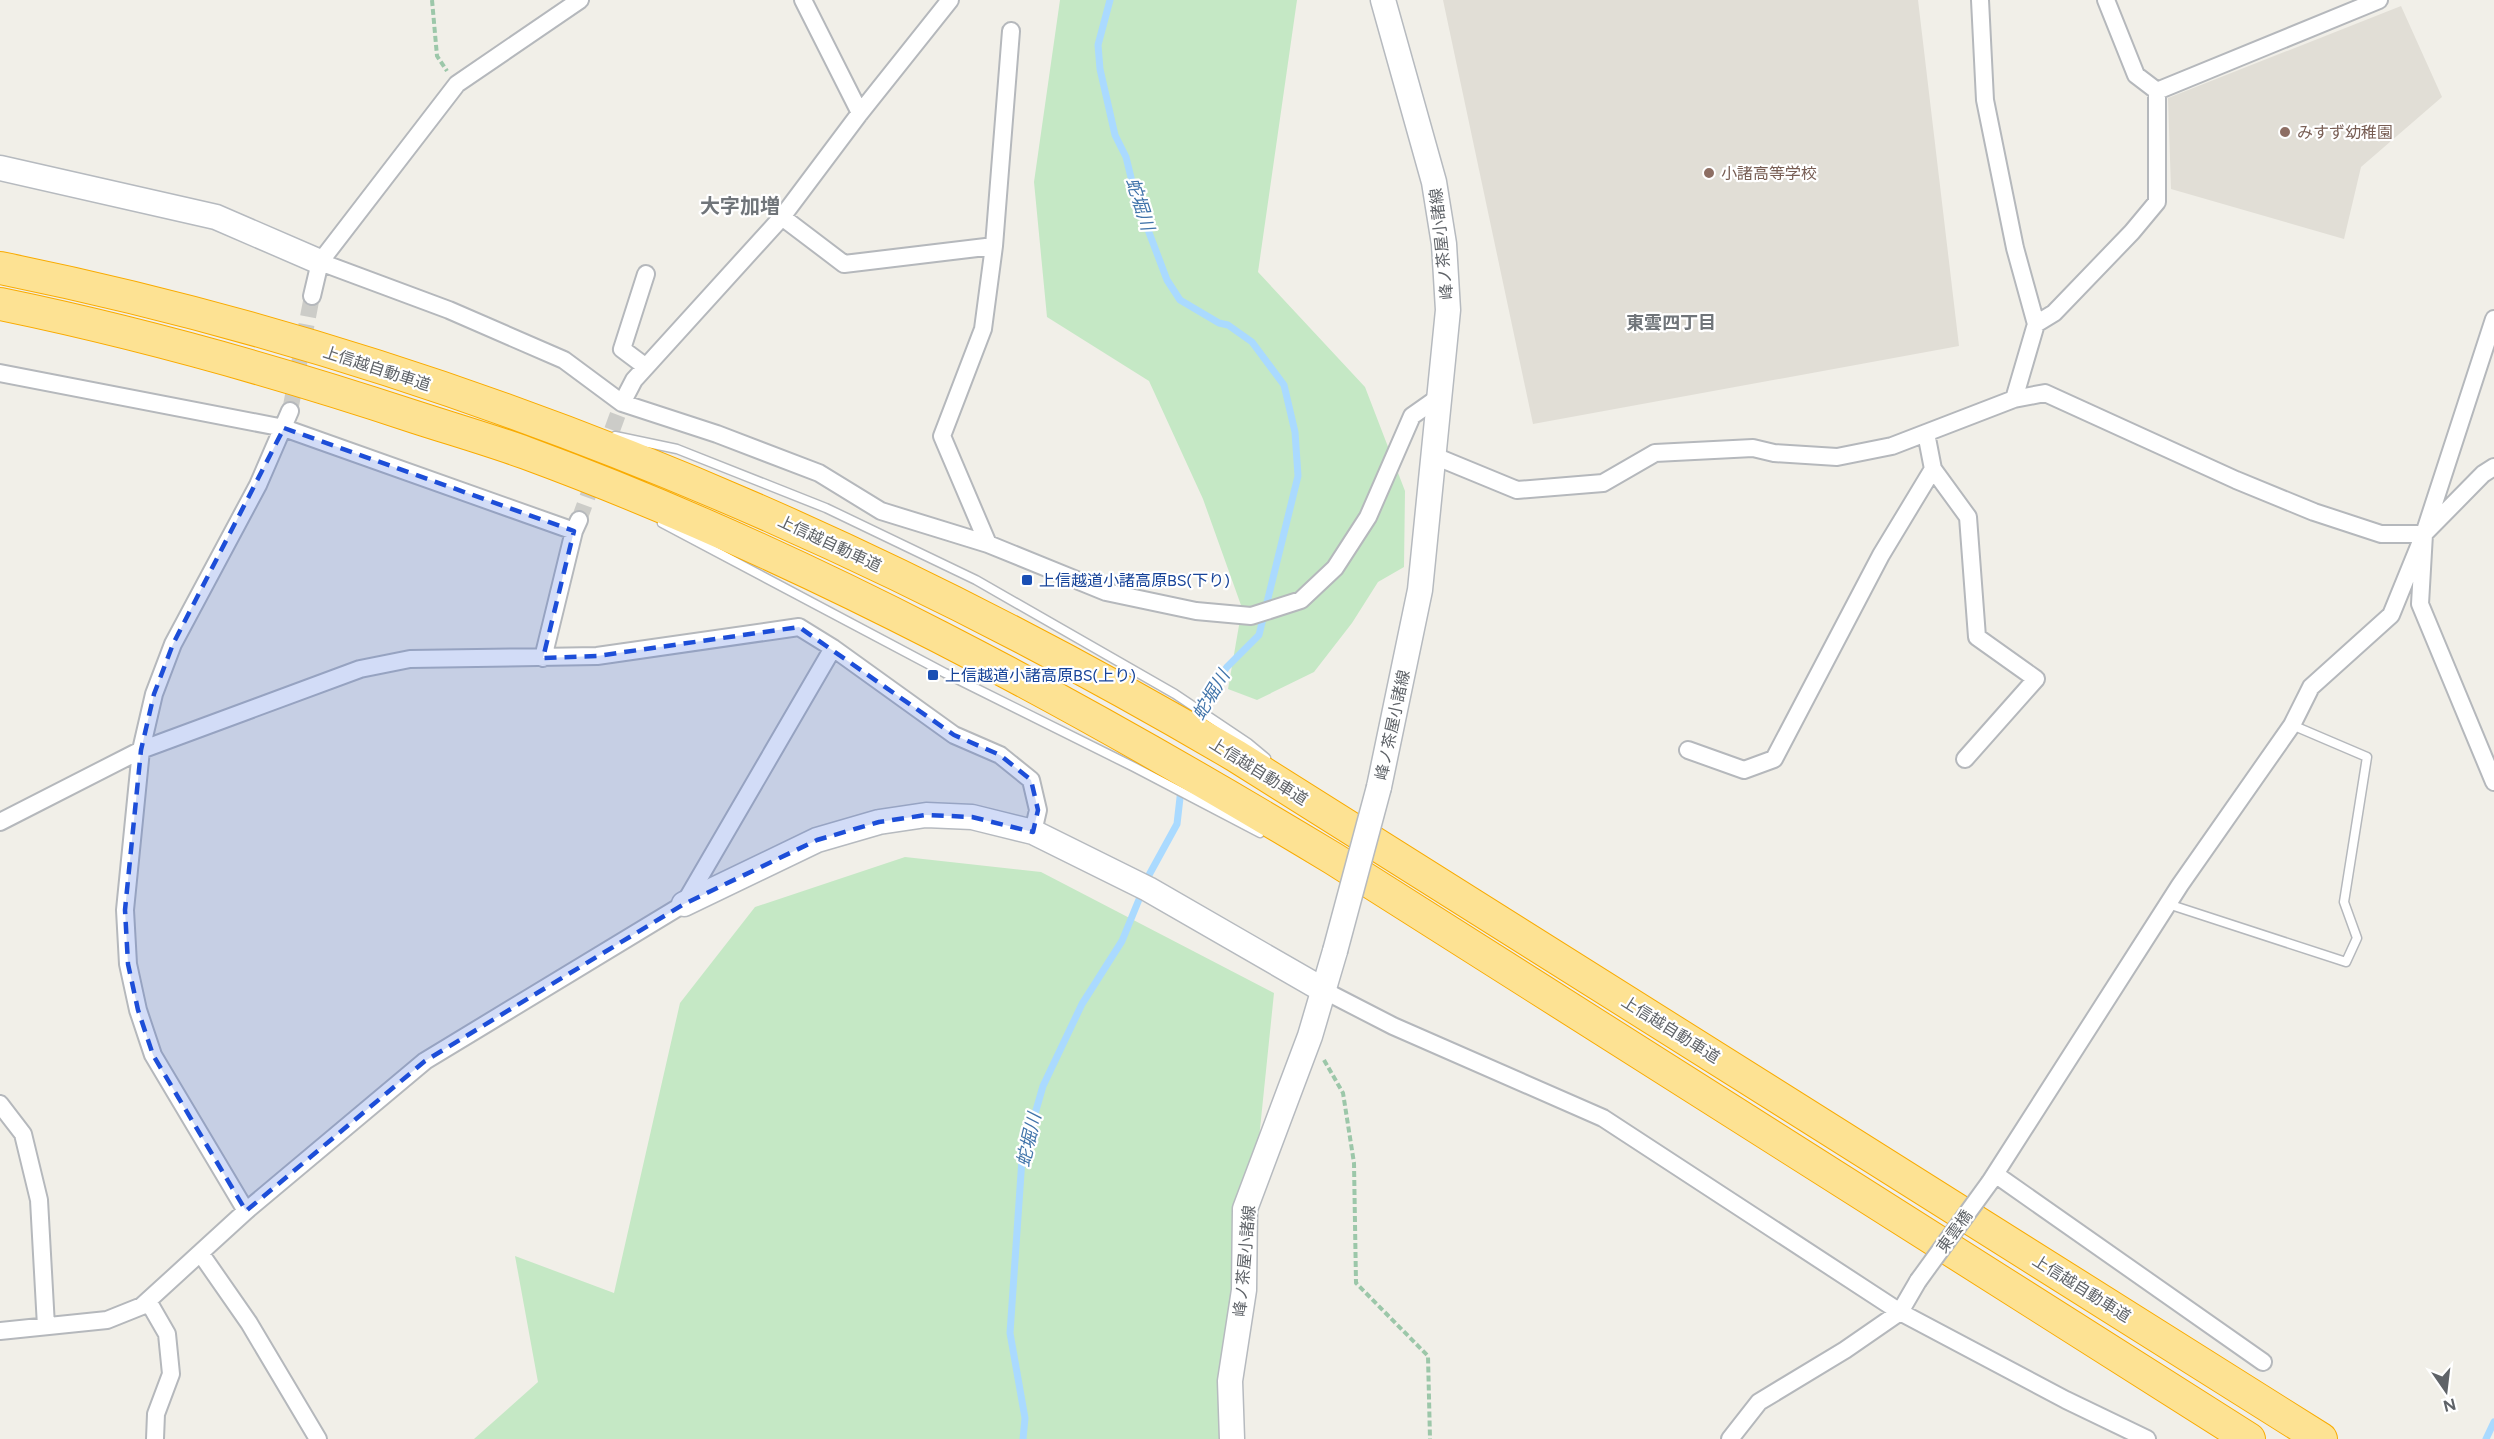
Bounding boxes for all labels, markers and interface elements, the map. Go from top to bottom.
place label: みすず幼稚園 [2297,123,2393,142]
marker: みすず幼稚園 [2278,125,2292,139]
place label: 小諸高等学校 [1721,164,1817,183]
marker: 小諸高等学校 [1702,166,1716,180]
water label: 蛇堀川 [1121,175,1159,235]
street label: 峰ノ茶屋小諸線 [1426,187,1457,301]
district label: 大字加増 [700,194,780,218]
district label: 東雲四丁目 [1626,312,1716,334]
street label: 上信越自動車道 [321,342,433,395]
street label: 上信越自動車道 [775,511,885,576]
place label: 上信越道小諸高原BS(下り) [1039,571,1230,590]
marker: 上信越道小諸高原BS(下り) [1020,573,1034,587]
water label: 蛇堀川 [1188,664,1235,724]
place label: 上信越道小諸高原BS(上り) [945,666,1136,685]
marker: 上信越道小諸高原BS(上り) [926,668,940,682]
street label: 峰ノ茶屋小諸線 [1372,668,1413,782]
street label: 上信越自動車道 [1206,734,1311,809]
street label: 上信越自動車道 [1618,992,1723,1067]
water label: 蛇堀川 [1012,1109,1046,1169]
street label: 峰ノ茶屋小諸線 [1230,1204,1259,1318]
street label: 東雲橋 [1933,1206,1976,1256]
street label: 上信越自動車道 [2029,1251,2134,1326]
north arrow [2416,1361,2476,1421]
text: N [2441,1394,2458,1416]

